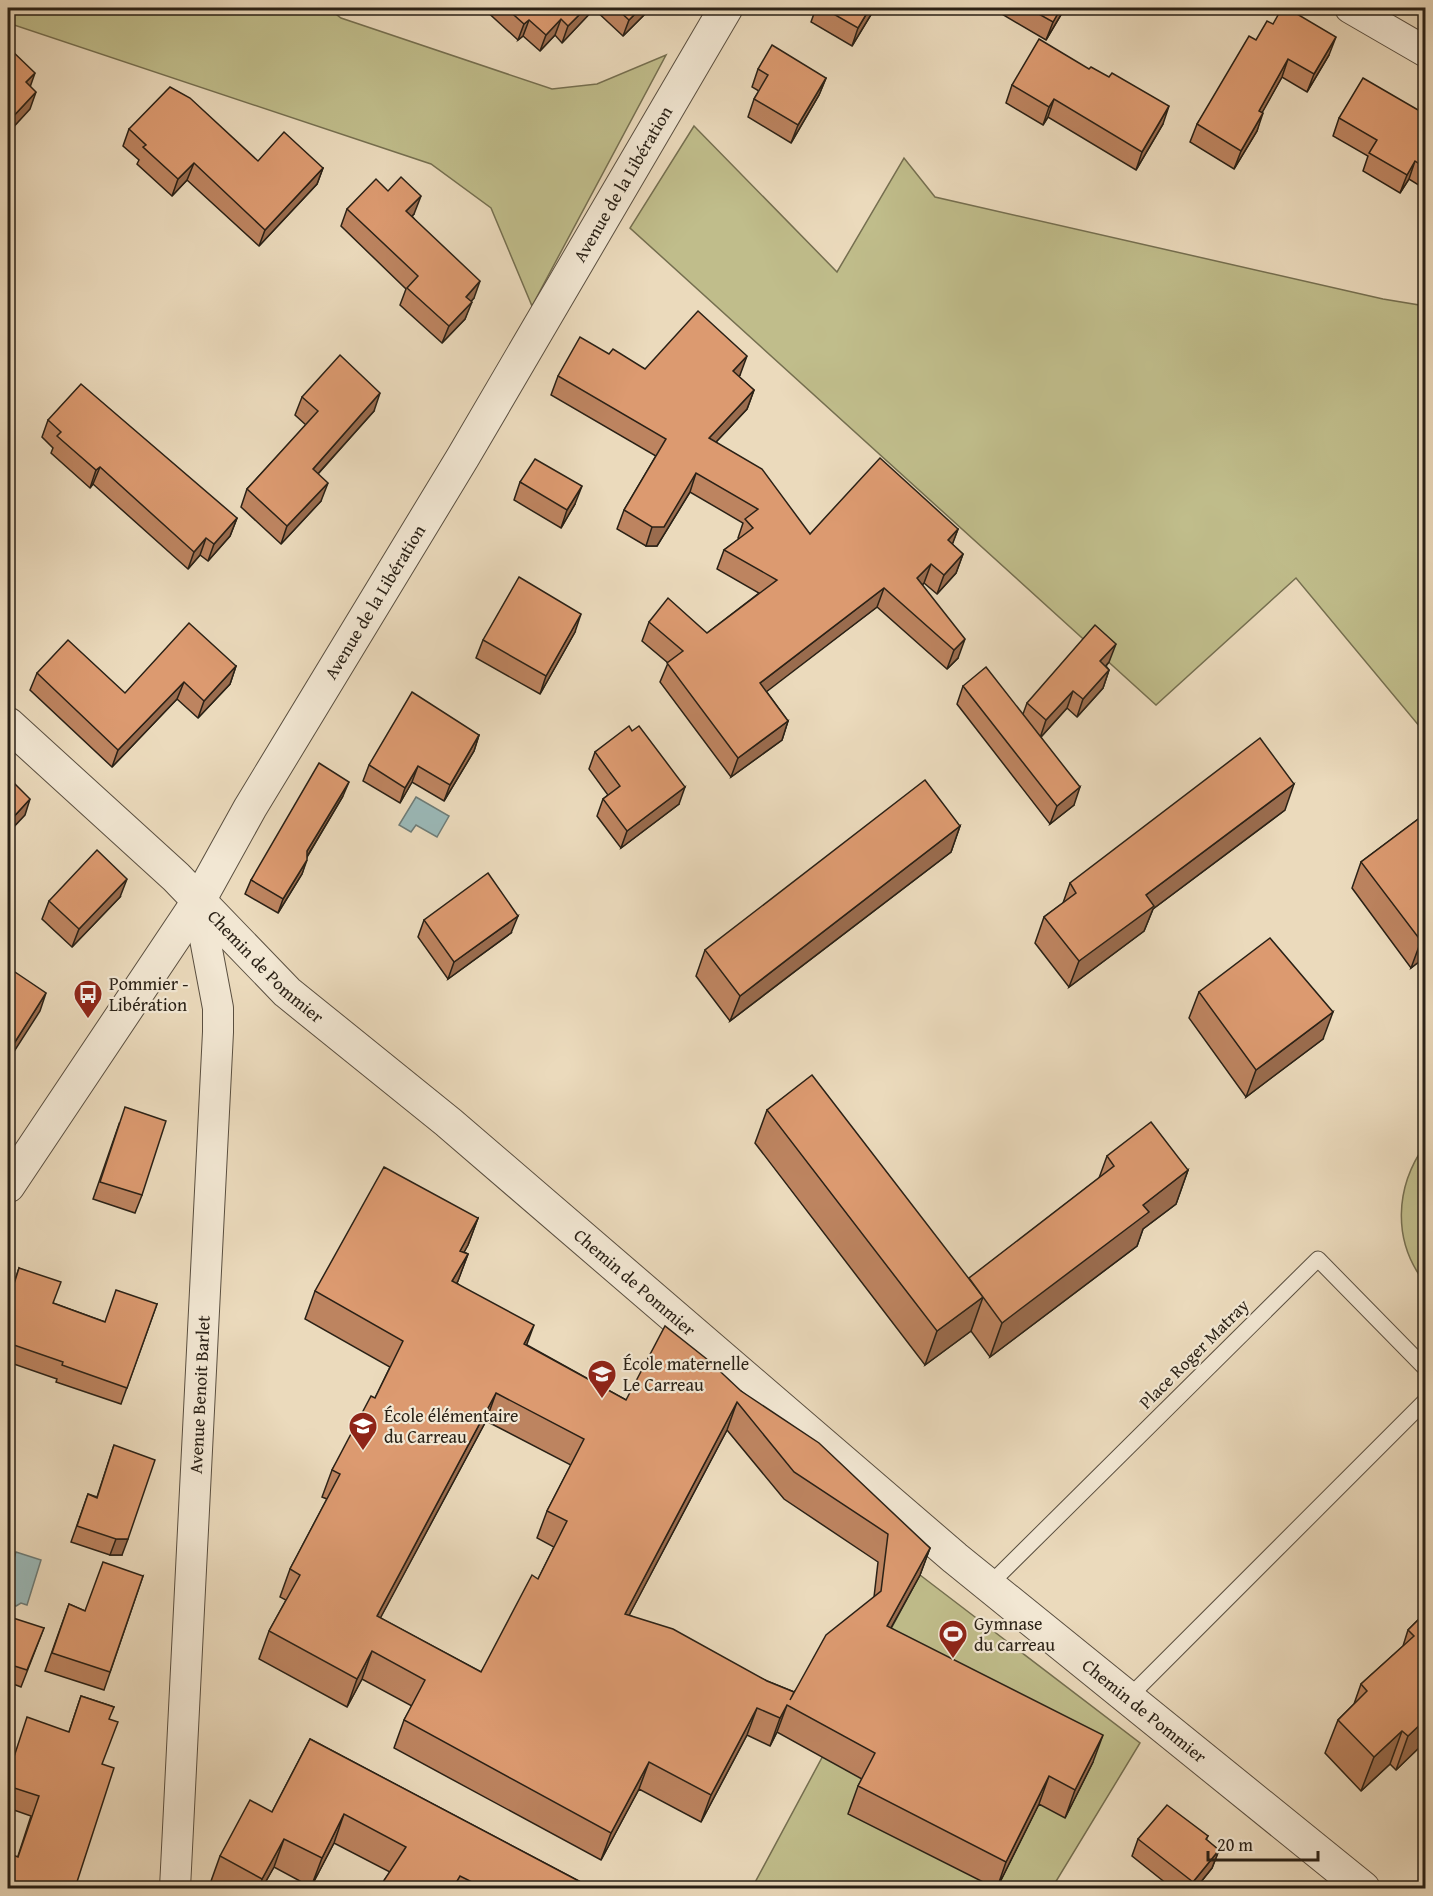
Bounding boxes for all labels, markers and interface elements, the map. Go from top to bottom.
street label: Avenue de la Libération [566,101,679,267]
street label: Avenue de la Libération [317,519,432,684]
street label: Chemin de Pommier [201,903,330,1030]
place label: Pommier - Libération [109,970,188,1018]
bus stop icon: Pommier - Libération [72,978,104,1020]
street label: Chemin de Pommier [568,1222,702,1343]
street label: Place Roger Matray [1132,1292,1255,1415]
street label: Avenue Benoit Barlet [182,1314,217,1475]
place label: École maternelle Le Carreau [623,1350,749,1398]
school or university icon: École maternelle Le Carreau [586,1358,618,1400]
place label: École élémentaire du Carreau [384,1402,518,1450]
school or university icon: École élémentaire du Carreau [347,1410,379,1452]
place label: Gymnase du carreau [974,1610,1055,1658]
sports icon: Gymnase du carreau [937,1618,969,1660]
street label: Chemin de Pommier [1076,1652,1213,1770]
scale bar [1208,1824,1318,1862]
text: 20 m [1217,1831,1253,1858]

